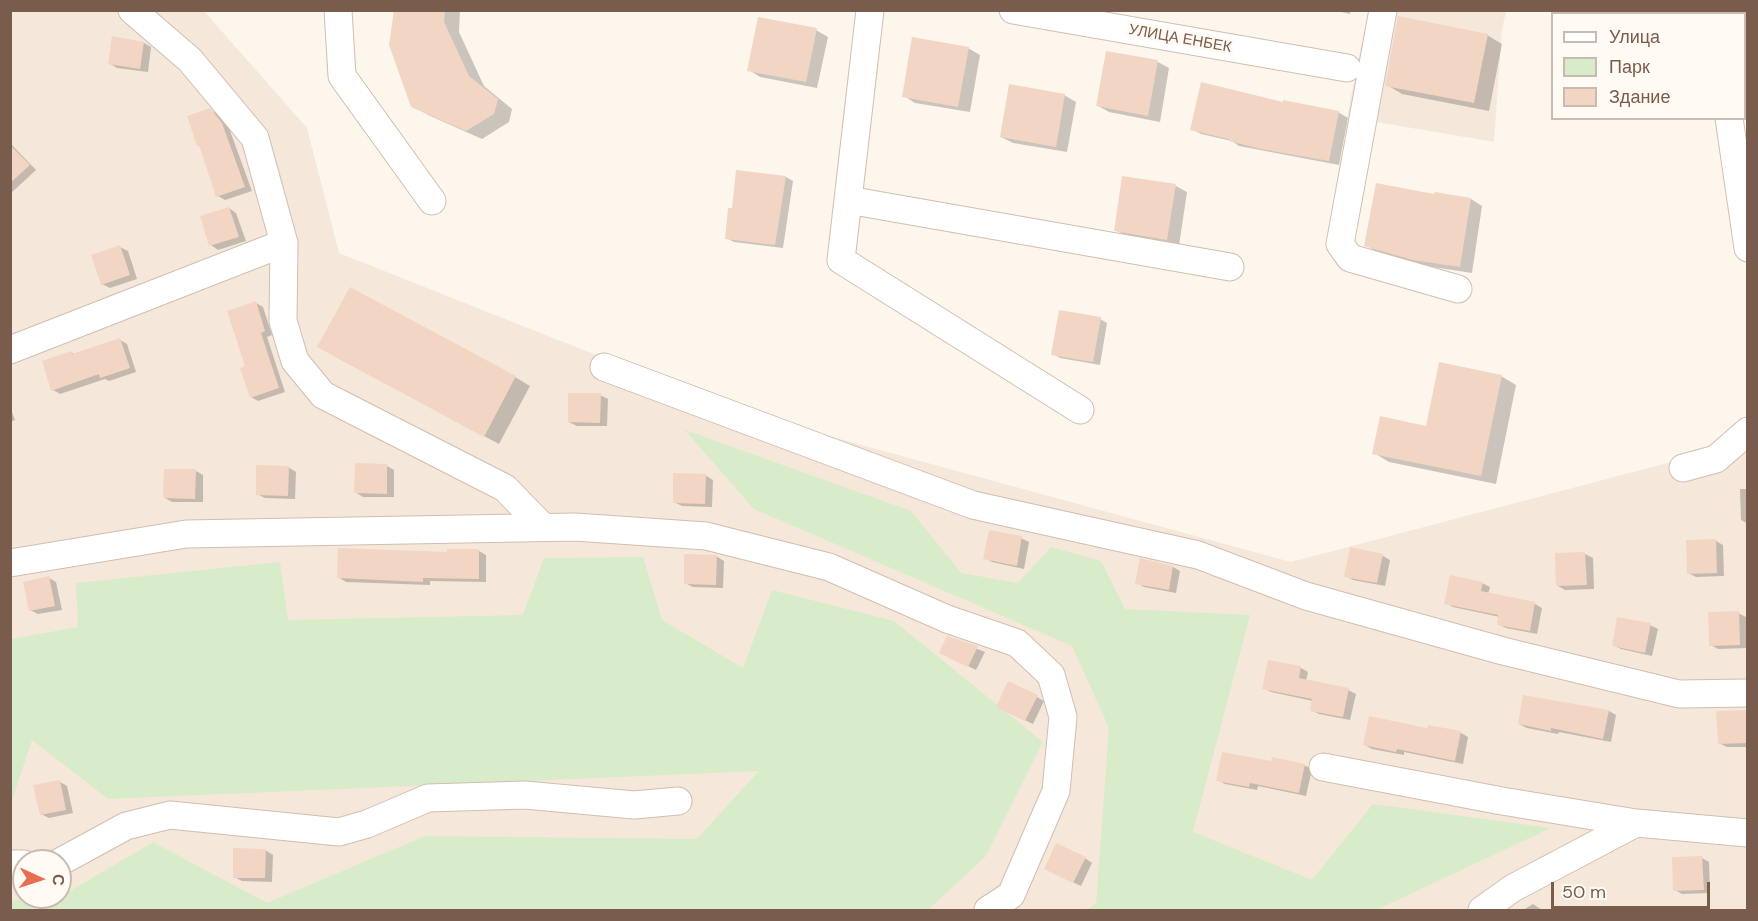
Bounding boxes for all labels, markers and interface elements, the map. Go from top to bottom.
legend [1551,12,1746,120]
street label: УЛИЦА ЕНБЕК [1127,21,1233,57]
text: Улица [1609,25,1660,49]
text: Парк [1609,55,1650,79]
text: Здание [1609,85,1670,109]
north arrow [12,849,72,909]
scale bar [1554,870,1713,908]
text: С [48,874,69,886]
text: 50 m [1562,880,1606,904]

